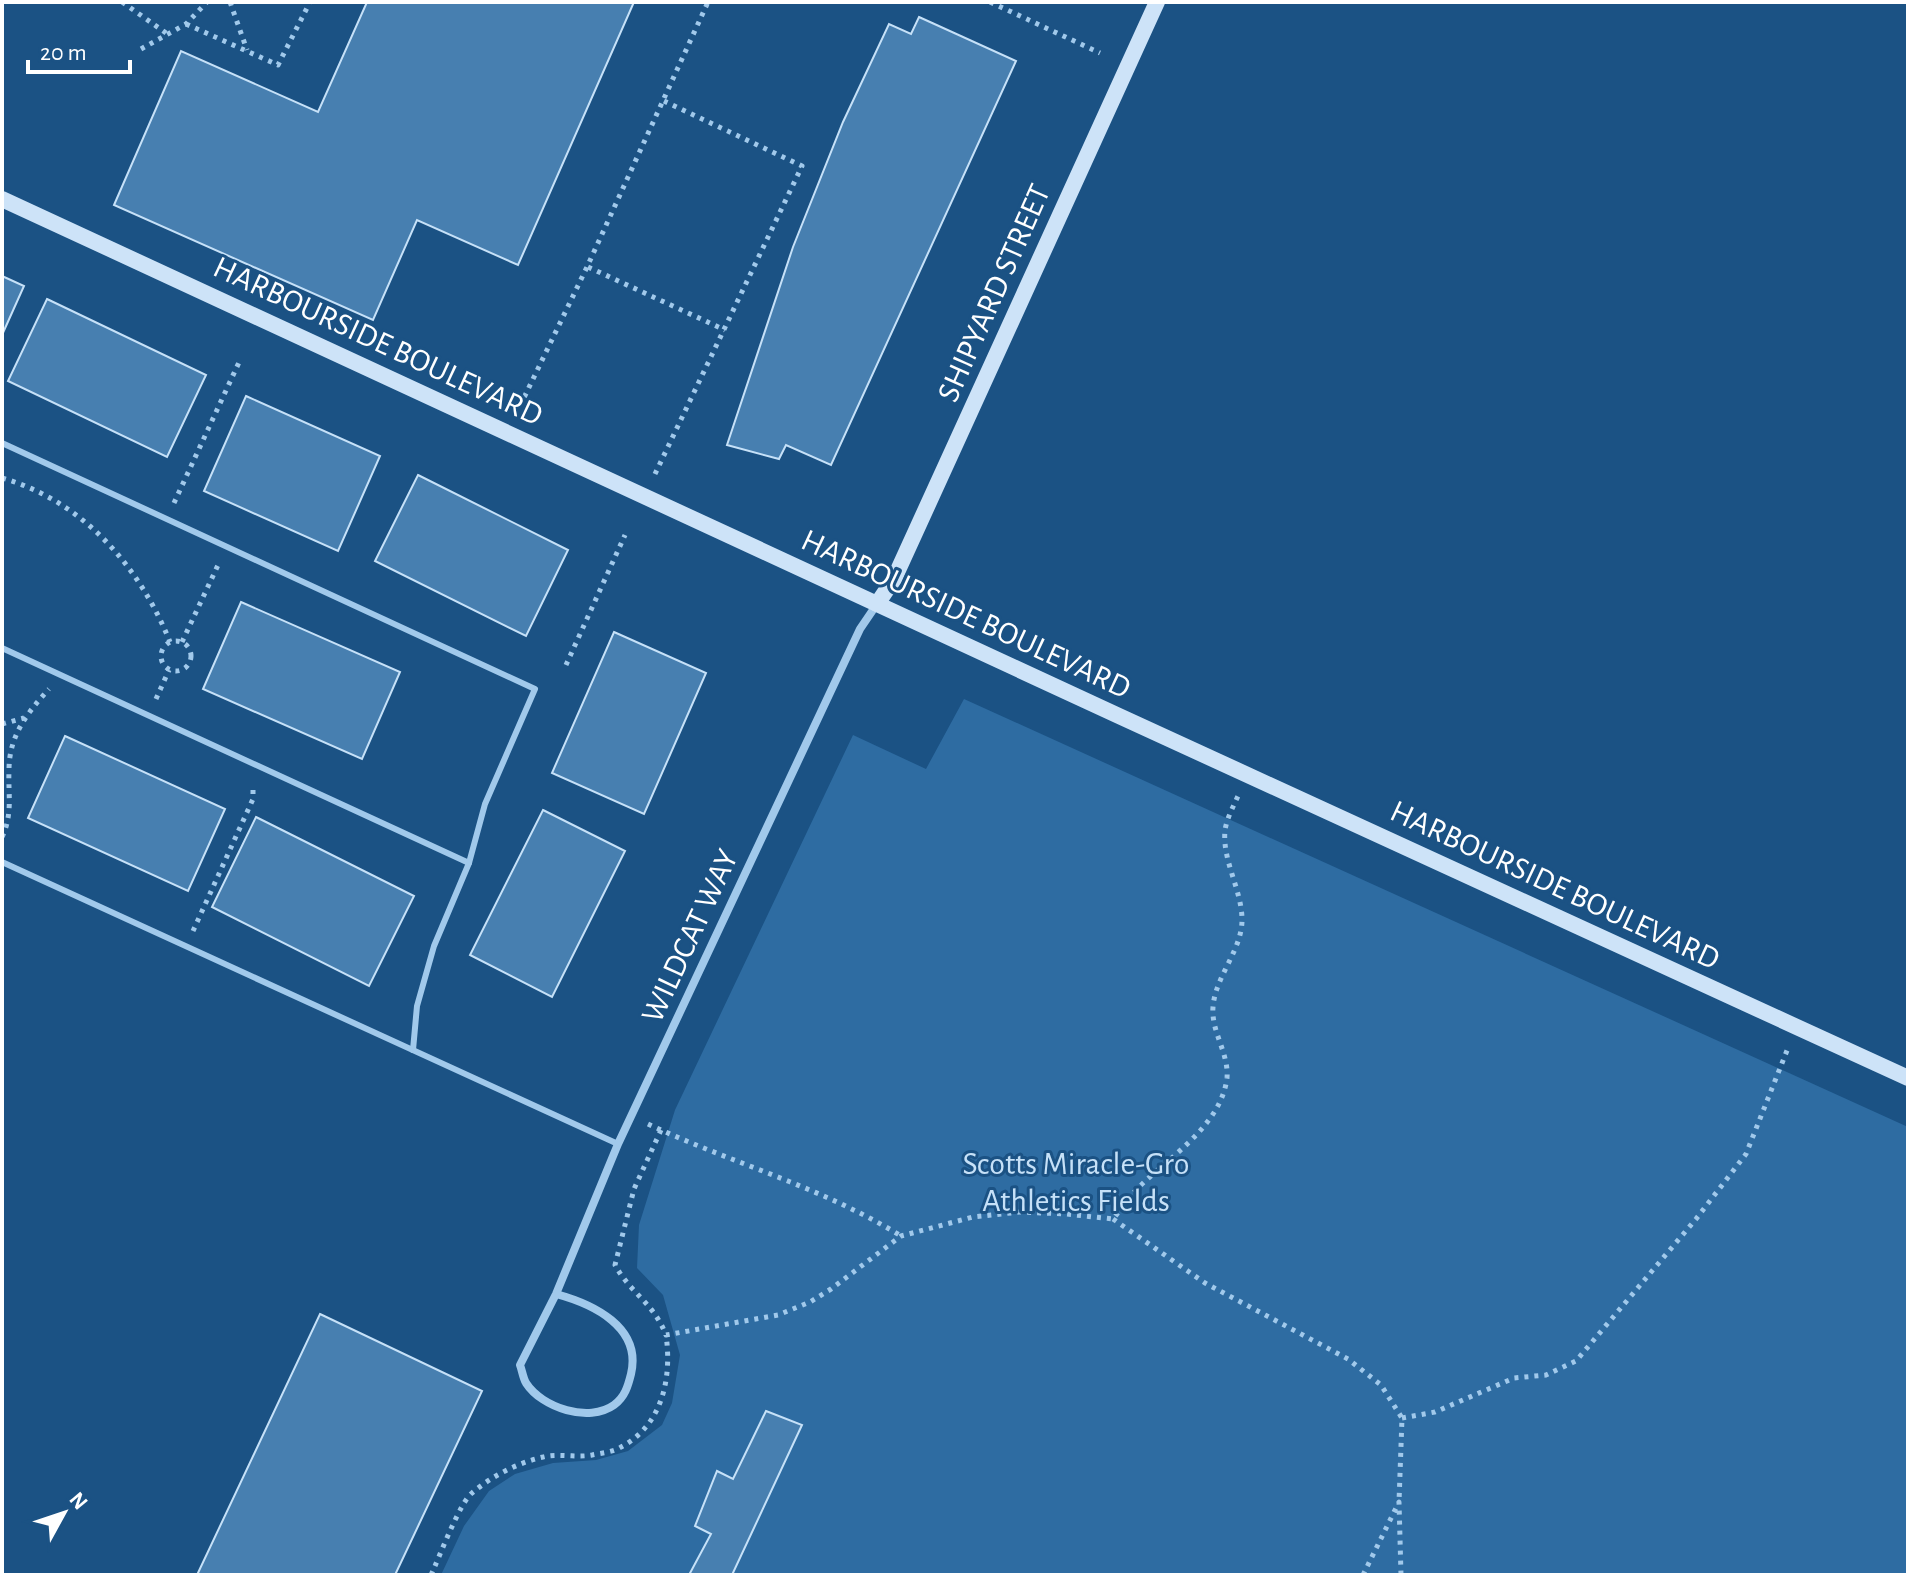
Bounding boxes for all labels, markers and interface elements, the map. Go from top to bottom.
scale bar [28,24,130,74]
text: 20 m [40,41,87,65]
street label: SHIPYARD STREET [932,179,1056,406]
street label: HARBOURSIDE BOULEVARD [209,251,547,431]
street label: HARBOURSIDE BOULEVARD [797,524,1135,704]
street label: HARBOURSIDE BOULEVARD [1386,795,1724,975]
street label: WILDCAT WAY [636,844,744,1028]
park label: Scotts Miracle-Gro Athletics Fields [962,1148,1190,1217]
north arrow [24,1473,104,1553]
text: N [65,1488,92,1514]

